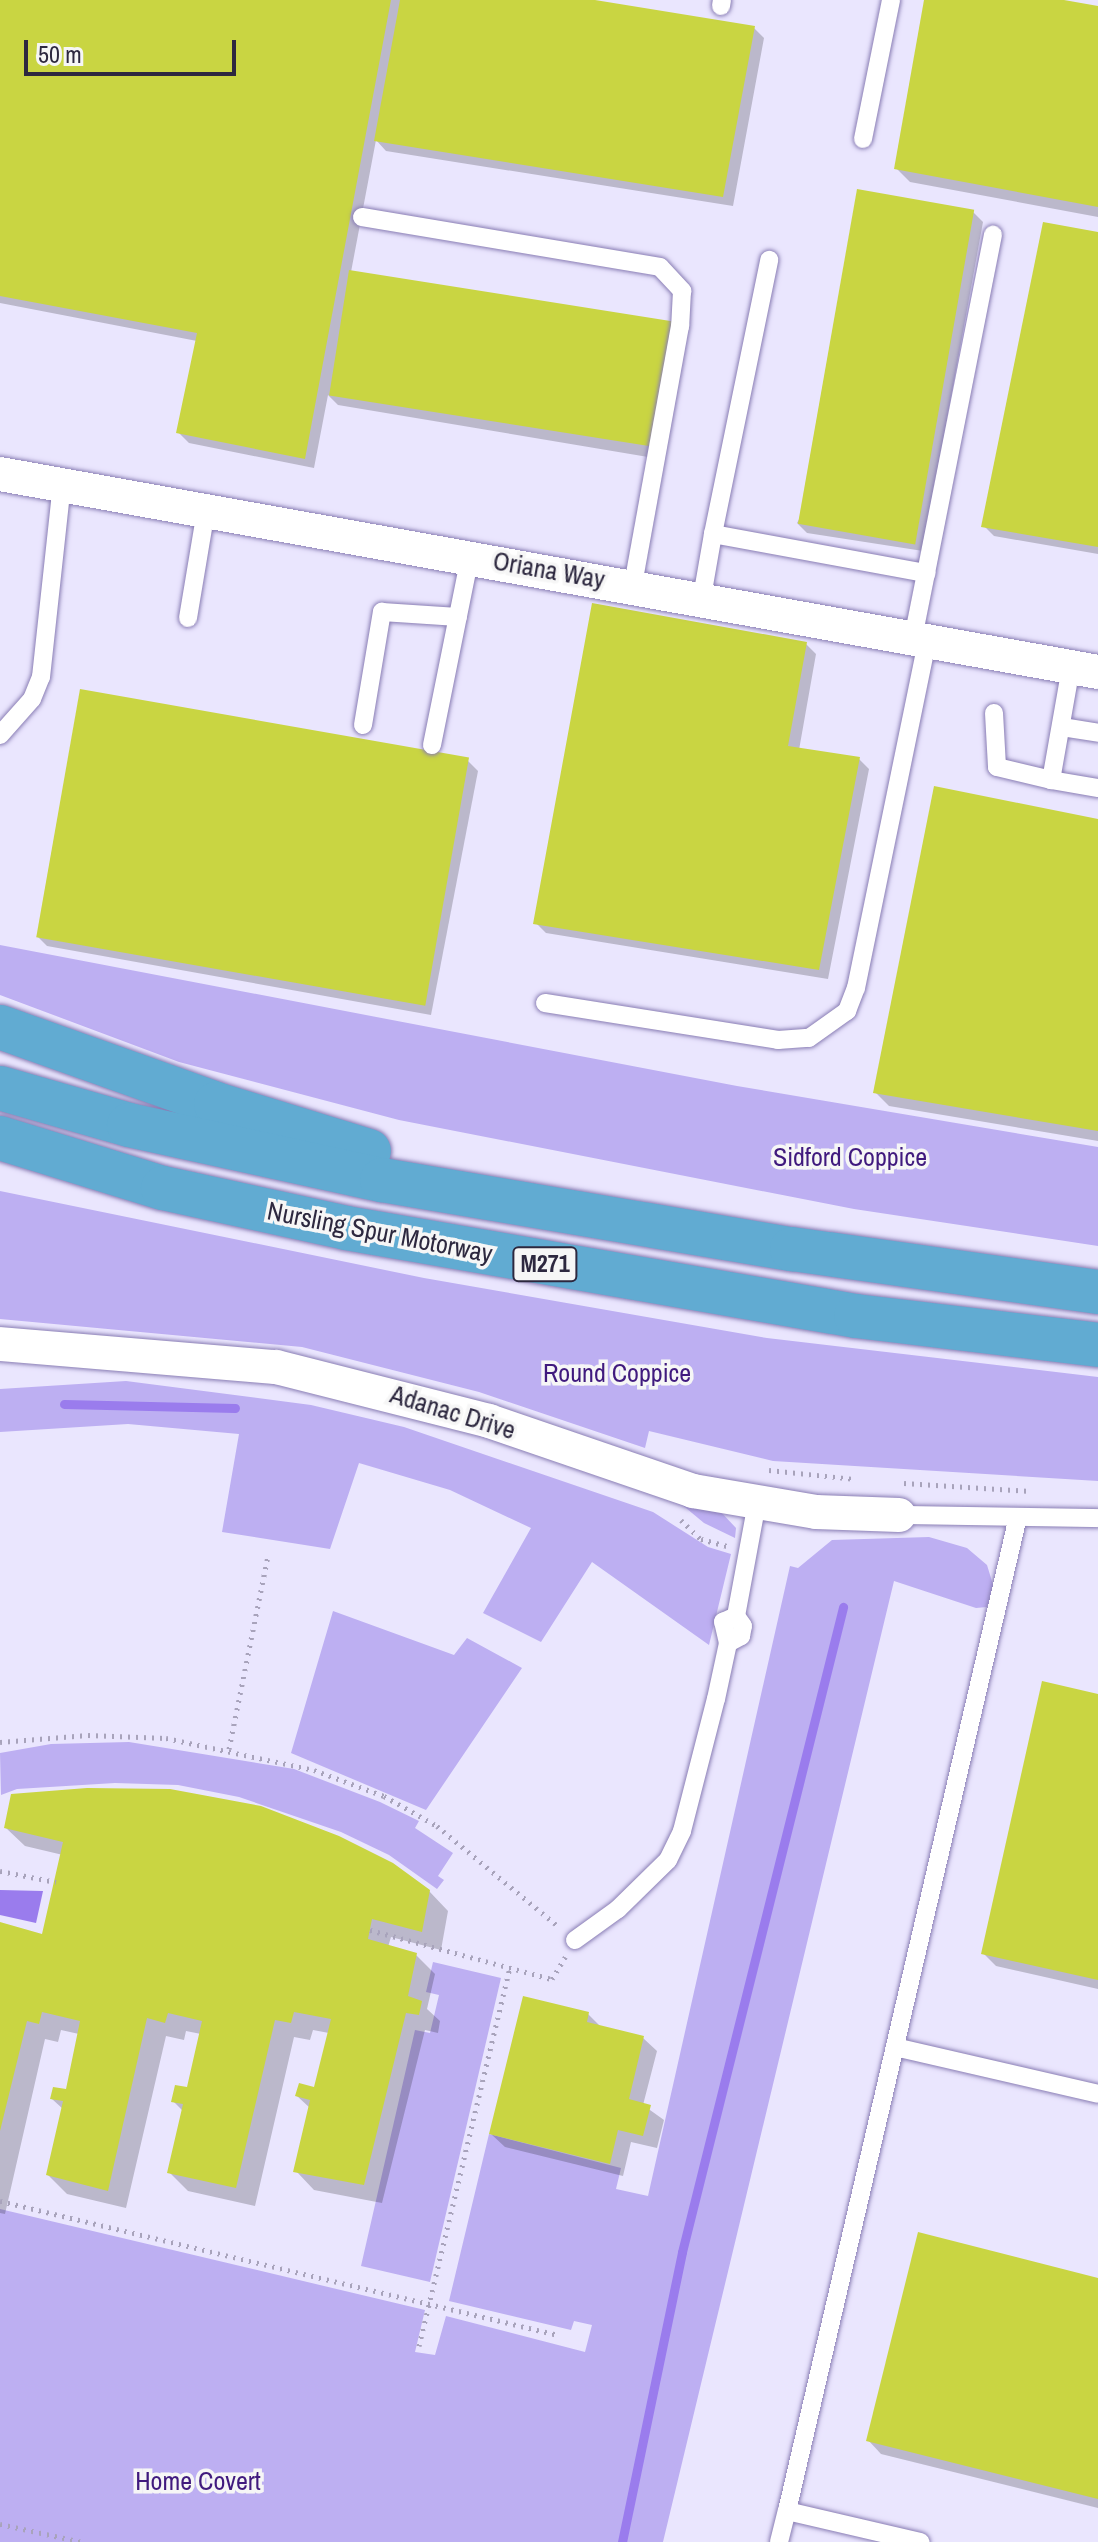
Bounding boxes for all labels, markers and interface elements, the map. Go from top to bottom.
scale bar [28,24,240,74]
text: 50 m [38,38,82,70]
street label: Oriana Way [491,545,607,595]
park label: Sidford Coppice [773,1141,927,1173]
street label: Nursling Spur Motorway [265,1195,495,1269]
road number: M271 [511,1244,579,1284]
park label: Round Coppice [543,1357,691,1389]
street label: Adanac Drive [387,1378,519,1446]
park label: Home Covert [135,2465,261,2497]

